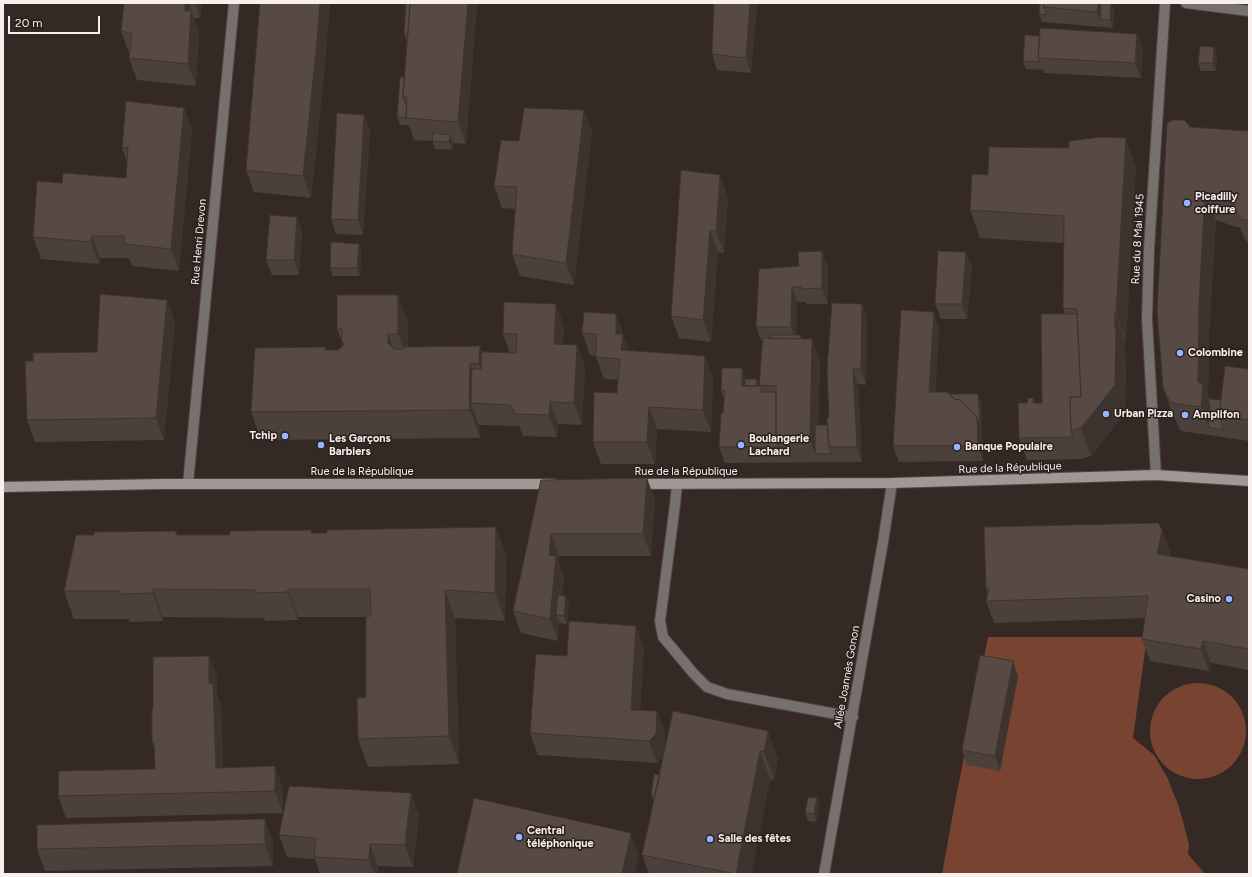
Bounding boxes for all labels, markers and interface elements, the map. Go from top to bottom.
scale bar [10,8,102,34]
text: 20 m [15,16,43,30]
place label: Picadilly coiffure [1195,190,1238,216]
street label: Rue du 8 Mai 1945 [1129,193,1147,285]
street label: Rue Henri Drevon [189,198,209,286]
marker: Picadilly coiffure [1182,198,1192,208]
place label: Colombine [1188,346,1243,360]
marker: Colombine [1175,348,1185,358]
place label: Urban Pizza [1114,407,1173,421]
place label: Amplifon [1193,408,1239,422]
marker: Urban Pizza [1101,409,1111,419]
marker: Amplifon [1180,410,1190,420]
place label: Tchip [250,429,277,443]
marker: Tchip [280,431,290,441]
place label: Les Garçons Barbiers [329,432,391,458]
place label: Boulangerie Lachard [749,432,809,458]
marker: Les Garçons Barbiers [316,440,326,450]
marker: Boulangerie Lachard [736,440,746,450]
place label: Banque Populaire [965,440,1053,454]
marker: Banque Populaire [952,442,962,452]
street label: Rue de la République [958,460,1062,476]
street label: Rue de la République [310,465,414,479]
street label: Rue de la République [634,465,738,479]
place label: Casino [1187,592,1221,606]
marker: Casino [1224,594,1234,604]
street label: Allée Joannès Gonon [831,625,863,729]
place label: Central téléphonique [527,824,594,850]
marker: Central téléphonique [514,832,524,842]
place label: Salle des fêtes [718,832,791,846]
marker: Salle des fêtes [705,834,715,844]

